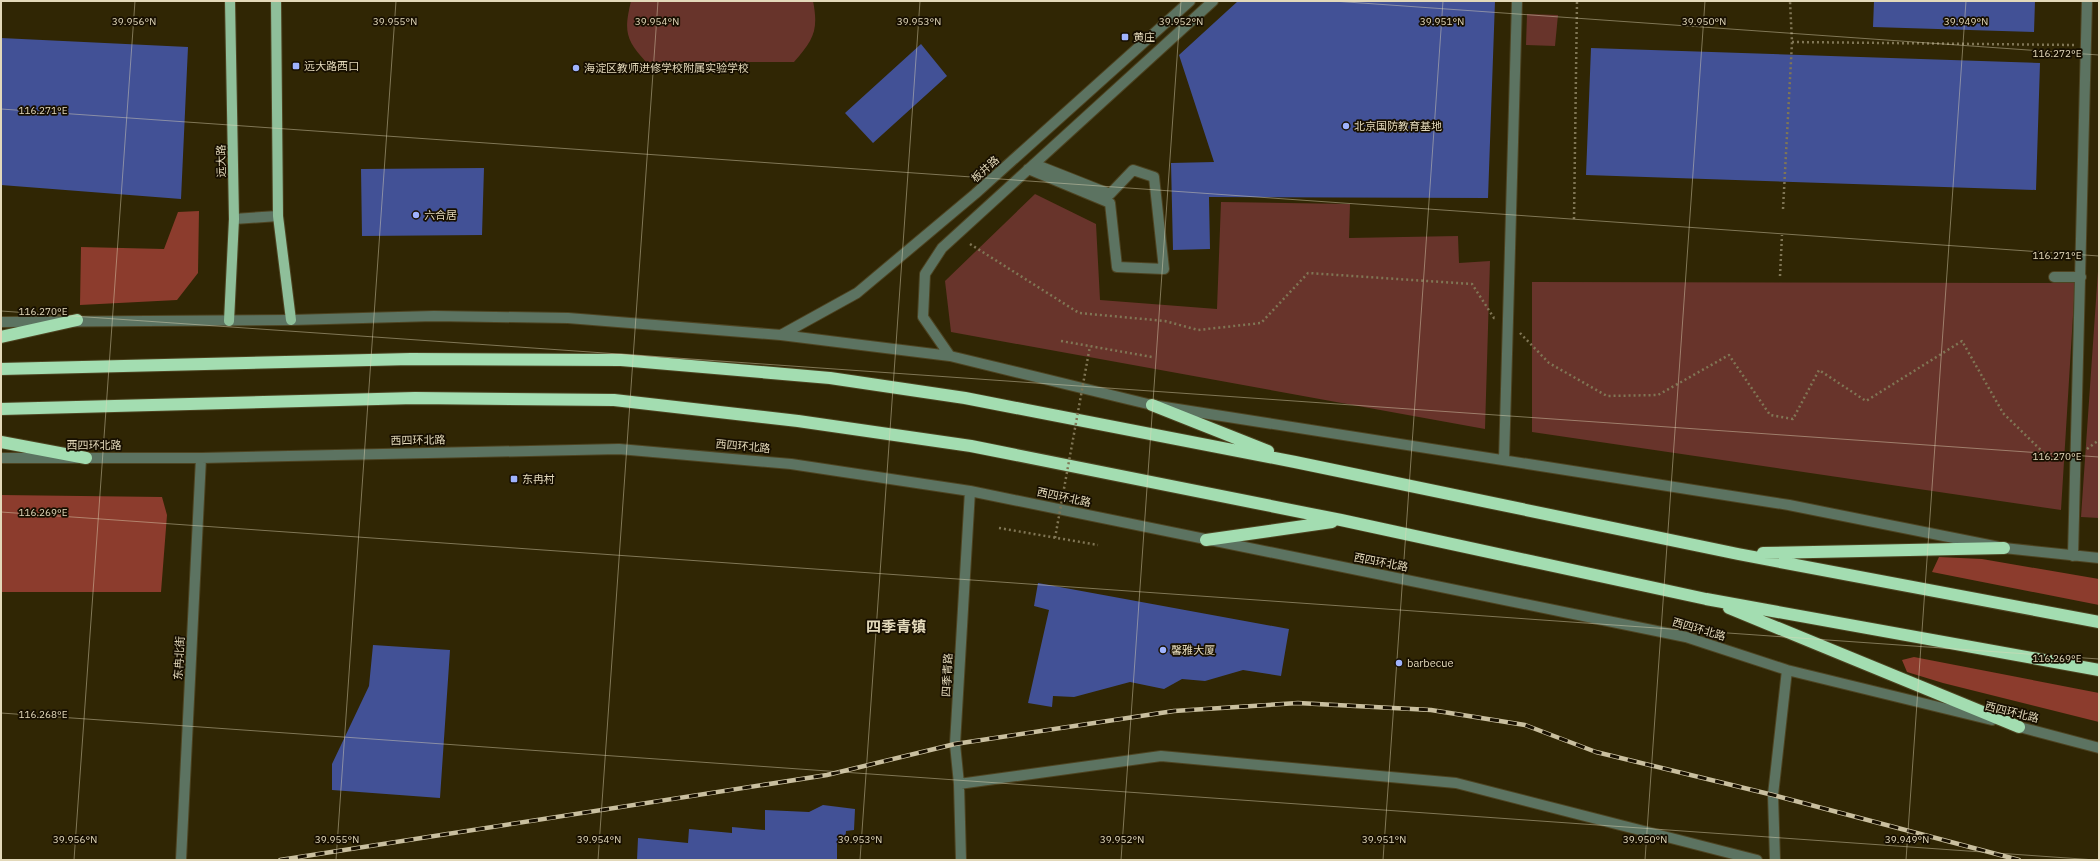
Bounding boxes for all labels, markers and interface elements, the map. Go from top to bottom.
text: 39.956°N [112,15,156,28]
text: 39.955°N [373,15,417,28]
text: 39.954°N [635,15,679,28]
text: 39.953°N [897,15,941,28]
text: 39.952°N [1159,15,1203,28]
text: 39.951°N [1420,15,1464,28]
text: 39.950°N [1682,15,1726,28]
text: 39.949°N [1944,15,1988,28]
place label: 黄庄 [1133,30,1155,44]
marker: 黄庄 [1120,32,1130,42]
text: 116.272°E [2032,47,2082,60]
place label: 远大路西口 [304,59,359,73]
marker: 远大路西口 [291,61,301,71]
place label: 海淀区教师进修学校附属实验学校 [584,61,749,75]
marker: 海淀区教师进修学校附属实验学校 [571,63,581,73]
text: 116.271°E [18,104,68,117]
place label: 北京国防教育基地 [1354,119,1442,133]
marker: 北京国防教育基地 [1341,121,1351,131]
street label: 远大路 [214,144,228,178]
street label: 板井路 [968,153,1002,185]
place label: 六合居 [424,208,457,222]
marker: 六合居 [411,210,421,220]
text: 116.271°E [2032,249,2082,262]
text: 116.270°E [18,305,68,318]
street label: 西四环北路 [390,433,446,447]
street label: 西四环北路 [715,437,771,455]
street label: 西四环北路 [67,438,122,452]
text: 116.270°E [2032,450,2082,463]
place label: 东冉村 [522,472,555,486]
marker: 东冉村 [509,474,519,484]
street label: 西四环北路 [1036,484,1092,510]
text: 116.269°E [18,506,68,519]
street label: 西四环北路 [1353,550,1409,574]
street label: 西四环北路 [1671,615,1727,643]
district label: 四季青镇 [866,617,926,636]
street label: 东冉北街 [171,636,187,680]
place label: 馨雅大厦 [1171,643,1215,657]
marker: 馨雅大厦 [1158,645,1168,655]
text: 116.269°E [2032,652,2082,665]
street label: 四季青路 [939,653,955,697]
place label: barbecue [1407,656,1454,670]
marker: barbecue [1394,658,1404,668]
street label: 西四环北路 [1984,699,2040,725]
text: 116.268°E [18,708,68,721]
text: 39.956°N [53,833,97,846]
text: 39.955°N [315,833,359,846]
text: 39.954°N [577,833,621,846]
text: 39.953°N [838,833,882,846]
text: 39.952°N [1100,833,1144,846]
text: 39.951°N [1362,833,1406,846]
text: 39.950°N [1623,833,1667,846]
text: 39.949°N [1885,833,1929,846]

